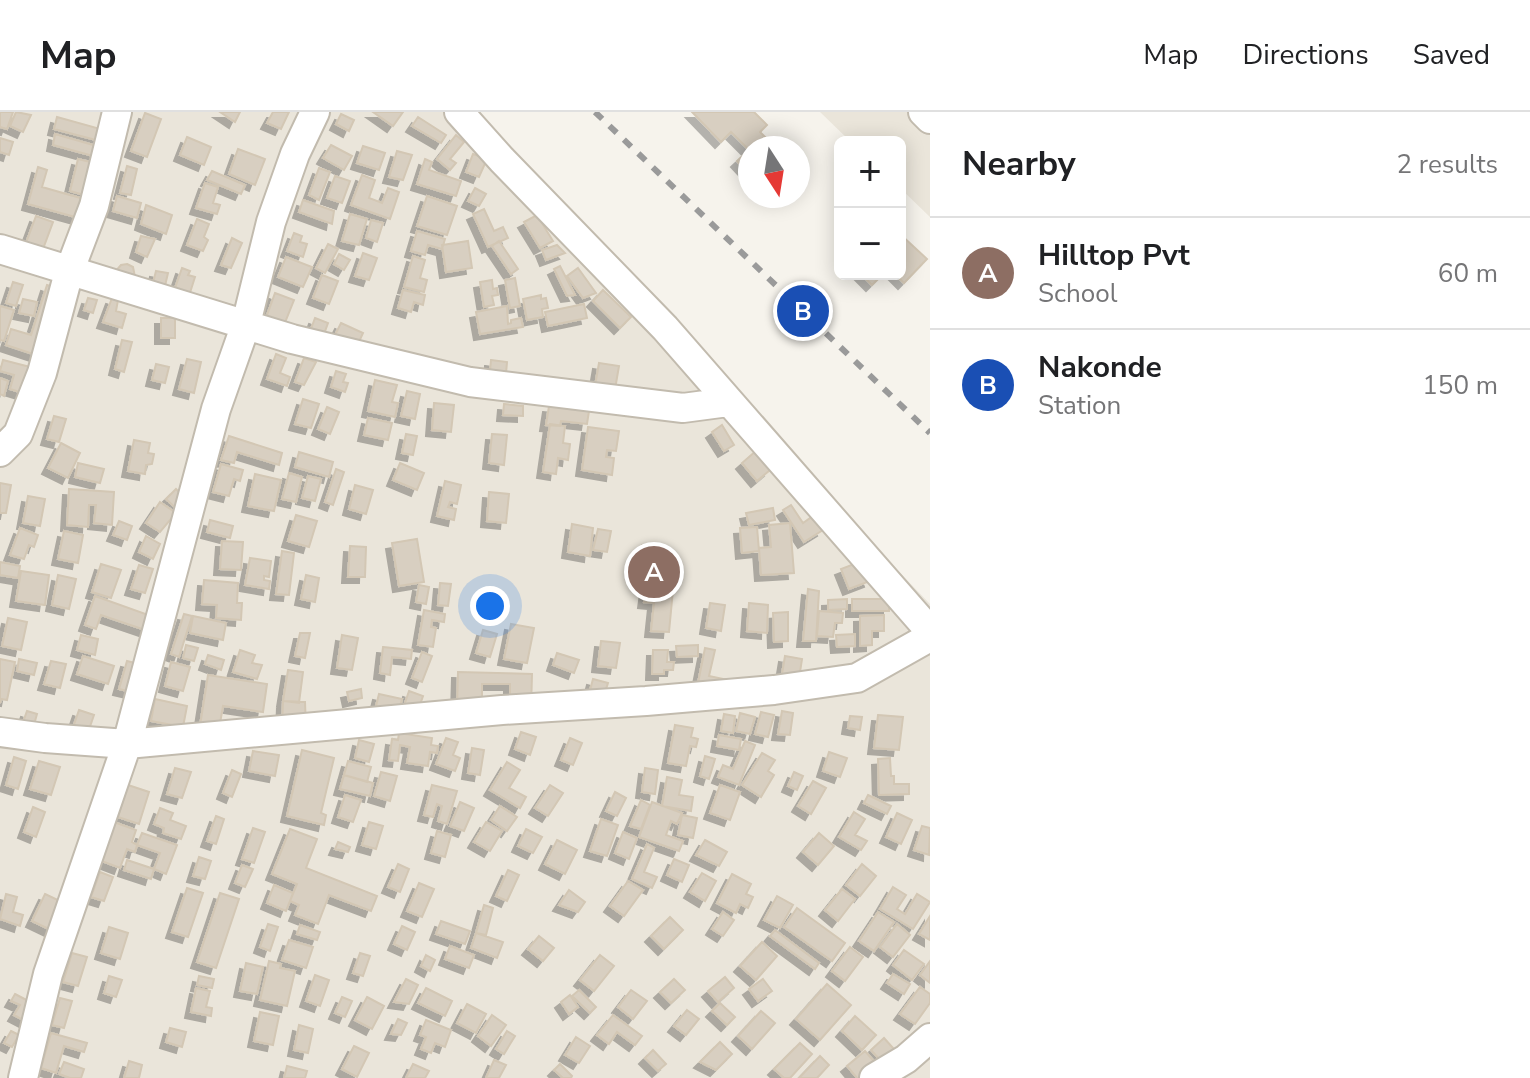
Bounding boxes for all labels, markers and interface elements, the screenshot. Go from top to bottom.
text: Map [40,30,117,81]
text: Map [1143,36,1198,74]
text: Directions [1242,36,1369,74]
text: Saved [1413,36,1490,74]
north arrow [738,136,810,208]
map controls [834,136,906,280]
button: + [834,136,906,208]
text: Nearby [962,141,1076,187]
text: 2 results [1397,147,1498,182]
button: − [834,208,906,280]
text: Hilltop Pvt [1038,235,1190,276]
text: A [978,256,998,291]
text: 60 m [1438,256,1498,291]
text: School [1038,276,1117,311]
pin: B [777,281,829,341]
text: Nakonde [1038,347,1162,388]
text: B [979,368,997,403]
text: 150 m [1422,368,1498,403]
text: Station [1038,388,1121,423]
pin: A [628,542,680,602]
your location [470,586,510,626]

